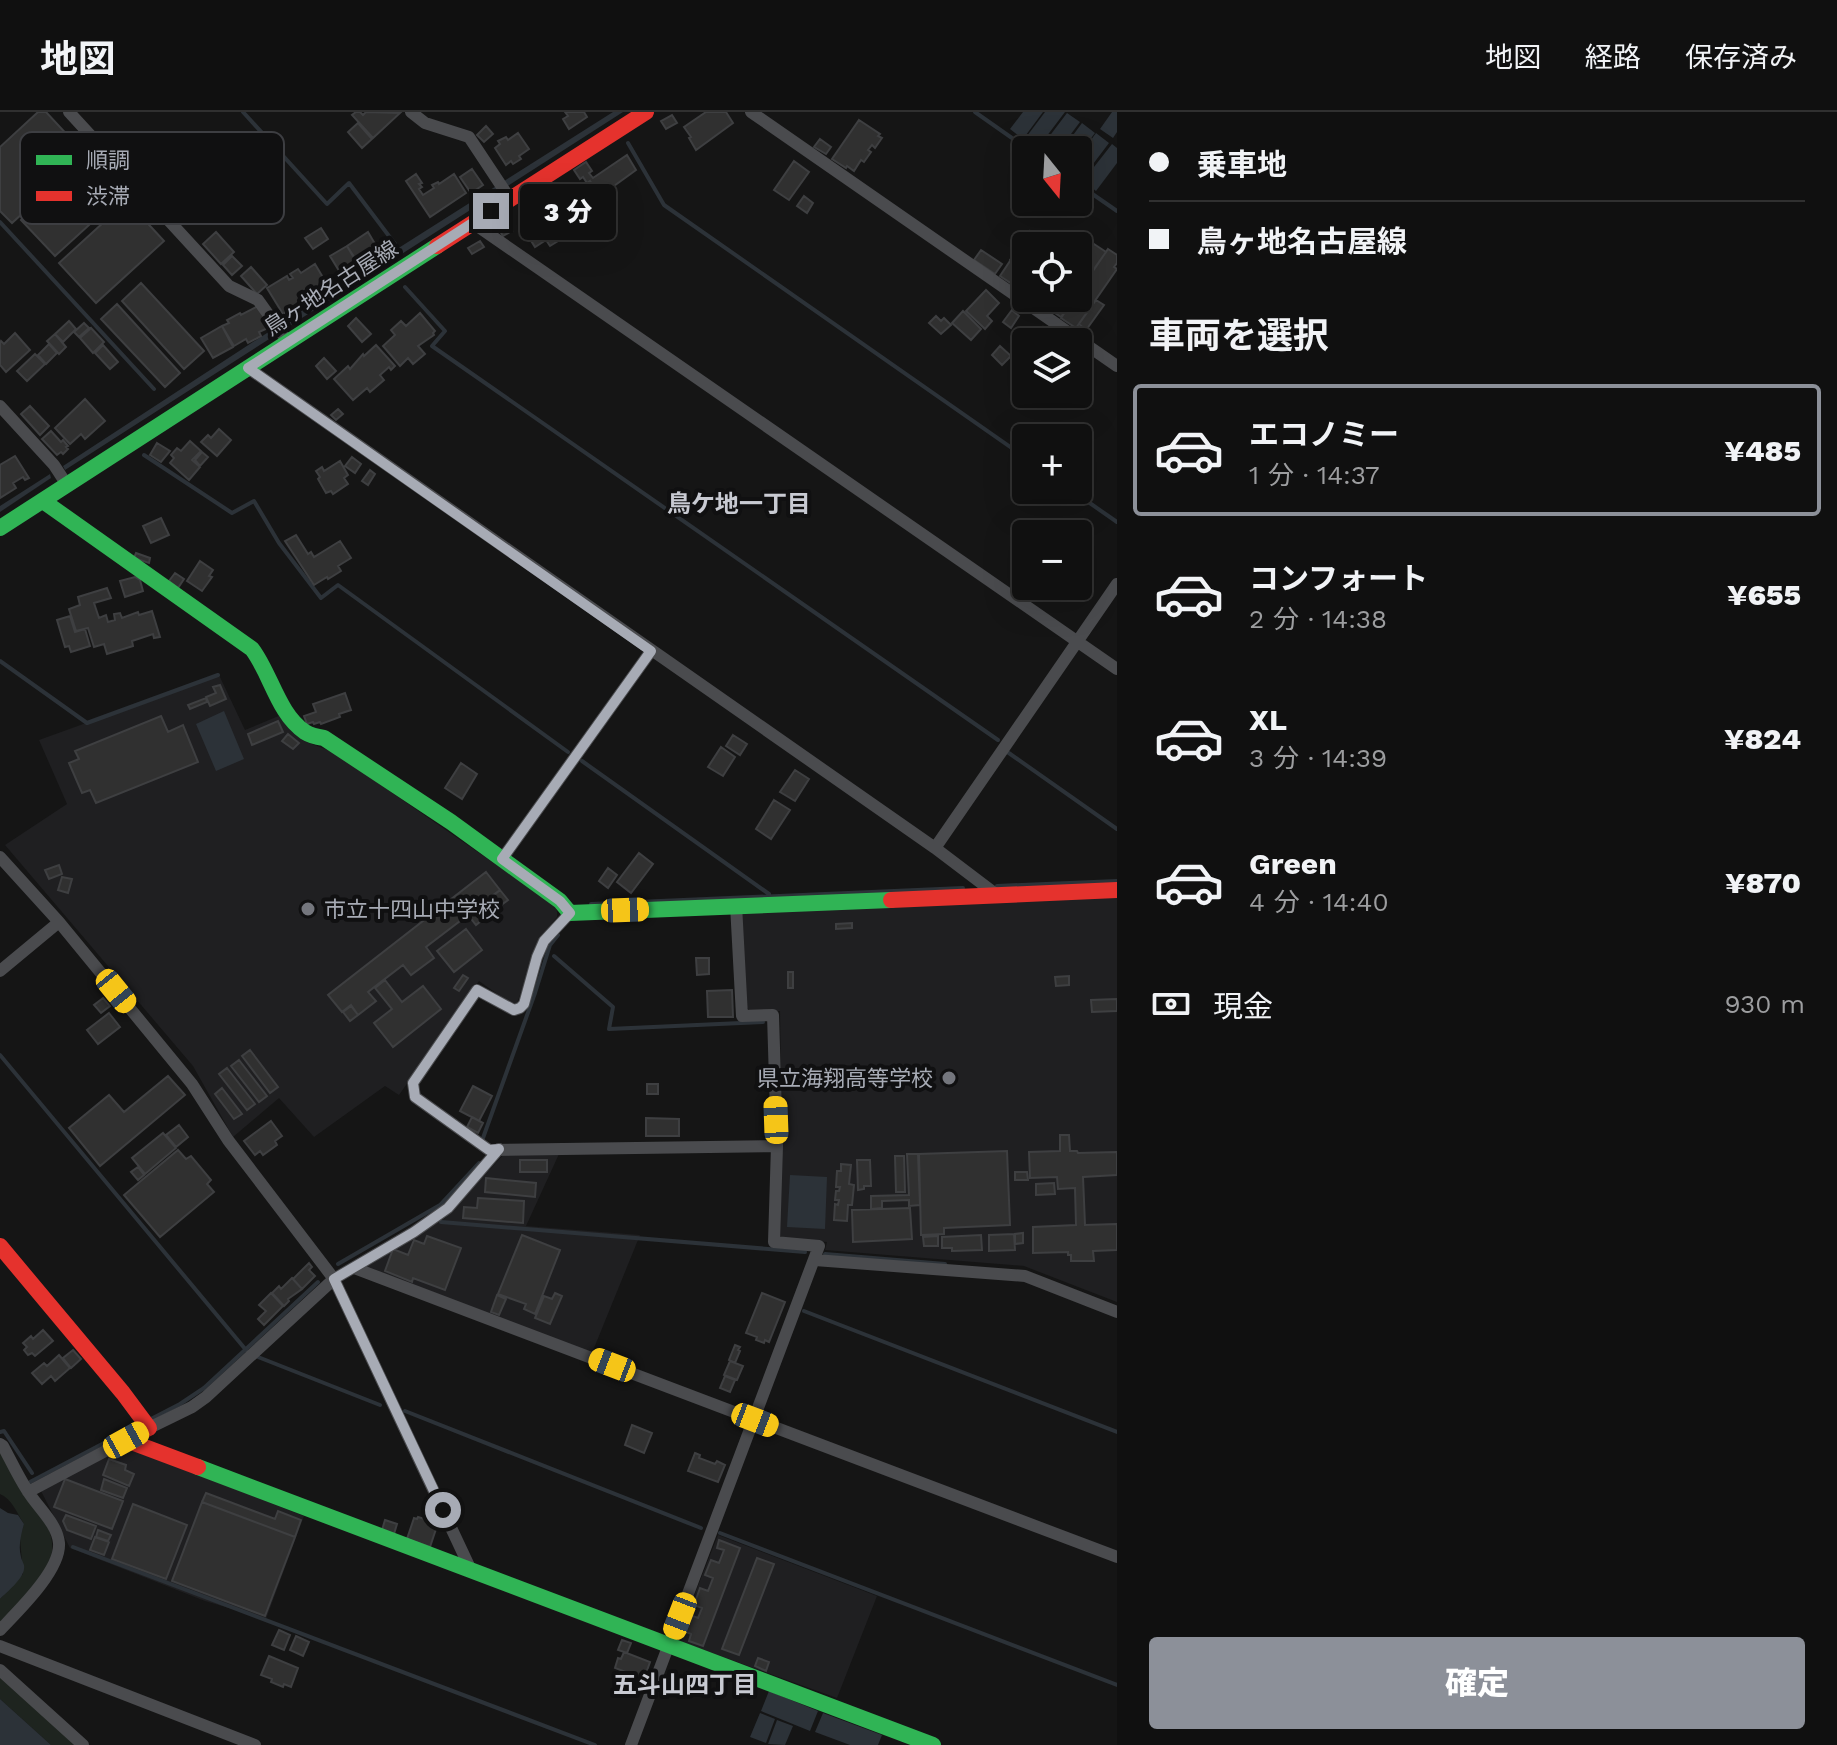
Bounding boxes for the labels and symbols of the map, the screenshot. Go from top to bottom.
legend [20,132,284,224]
north arrow [1012,136,1092,216]
text: 順調 [86,148,130,173]
callout: 3 分 [519,183,615,239]
text: 渋滞 [86,184,130,209]
route end [473,193,509,229]
street label: 鳥ヶ地名古屋線 [260,236,402,340]
district label: 鳥ケ地一丁目 [667,490,811,518]
place label: 市立十四山中学校 [324,897,500,922]
car [601,897,649,923]
marker: 市立十四山中学校 [299,900,317,918]
car [92,965,140,1017]
place label: 県立海翔高等学校 [757,1066,933,1091]
marker: 県立海翔高等学校 [940,1069,958,1087]
car [763,1096,789,1144]
car [585,1345,639,1385]
car [728,1400,782,1440]
car [99,1418,153,1462]
route start [425,1492,461,1528]
car [660,1589,700,1643]
district label: 五斗山四丁目 [613,1671,757,1699]

